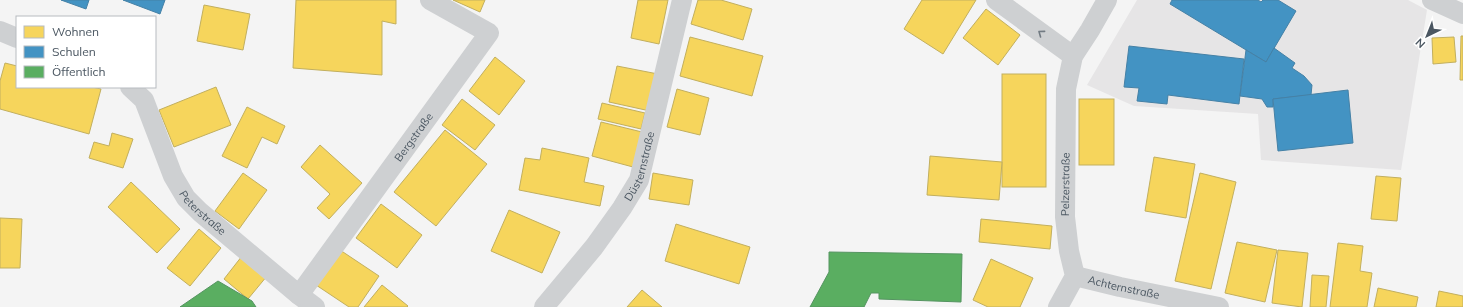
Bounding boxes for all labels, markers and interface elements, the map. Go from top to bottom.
legend [16,16,156,88]
north arrow [1407,16,1447,56]
text: Wohnen [52,24,99,39]
one-way arrow [1039,31,1046,38]
text: N [1412,35,1428,51]
text: Schulen [52,44,96,59]
text: Öffentlich [52,64,105,79]
street label: Bergstraße [391,110,436,164]
street label: Düsternstraße [621,130,657,204]
street label: Pelzerstraße [1058,152,1073,216]
street label: Peterstraße [176,188,229,238]
street label: Achternstraße [1086,272,1161,302]

